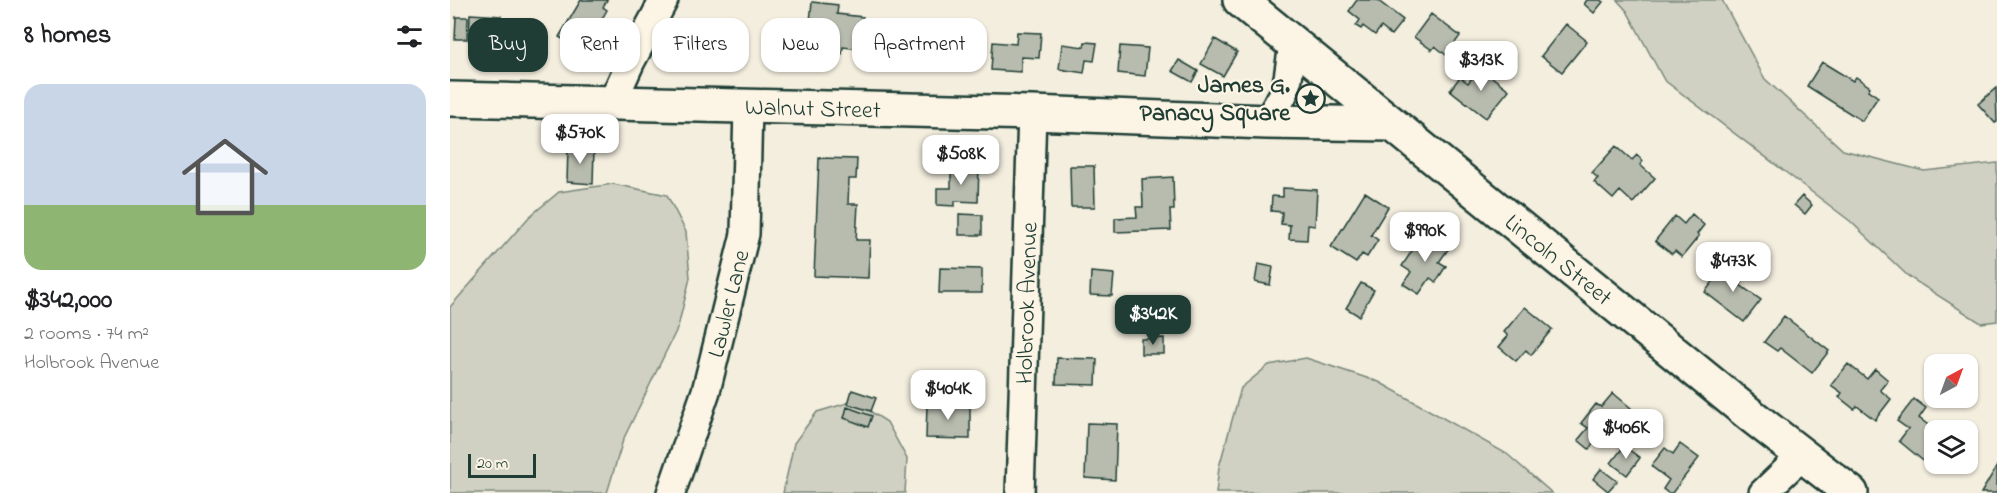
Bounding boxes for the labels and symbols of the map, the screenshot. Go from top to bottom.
pin: $313K [1439,41,1523,92]
place label: James G. Panacy Square [1140,69,1291,133]
place icon: James G. Panacy Square [1295,82,1327,114]
street label: Walnut Street [745,91,881,129]
pin: $570K [538,114,622,165]
pin: $508K [919,135,1003,186]
street label: Lincoln Street [1496,207,1619,316]
pin: $990K [1383,212,1467,263]
street label: Holbrook Avenue [1008,221,1049,385]
pin: $473K [1691,242,1775,293]
street label: Lawler Lane [700,246,760,362]
pin: $342K [1111,295,1195,346]
north arrow [1924,354,1978,408]
pin: $404K [906,370,990,421]
pin: $406K [1584,409,1668,460]
scale bar [468,451,536,478]

